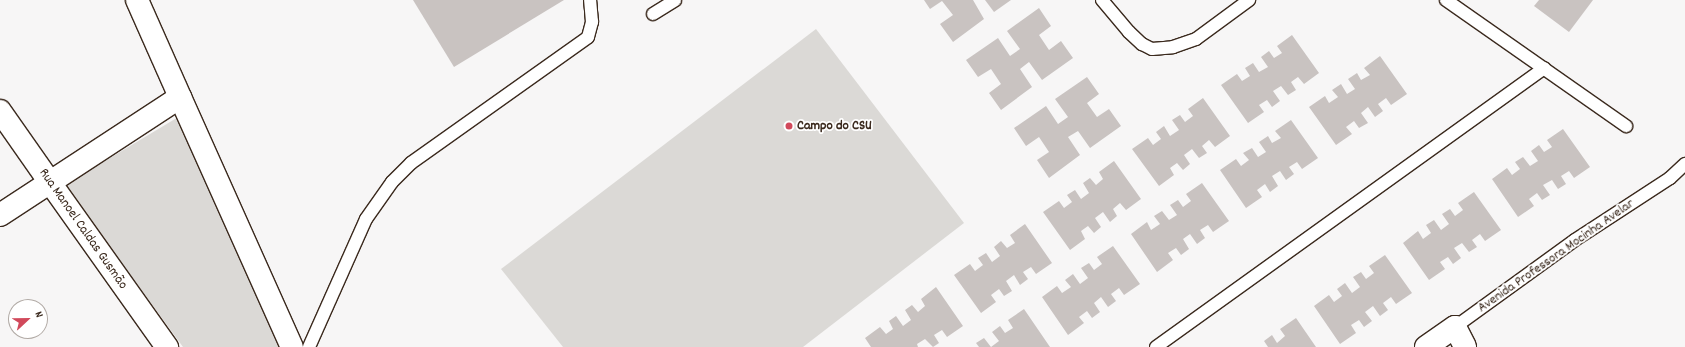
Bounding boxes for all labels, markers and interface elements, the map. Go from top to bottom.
place label: Campo do CSU [797,118,872,134]
marker: Campo do CSU [784,121,794,131]
street label: Rua Manoel Caldas Gusmão [35,165,131,293]
street label: Avenida Professora Mocinha Avelar [1475,196,1637,316]
north arrow [8,299,48,339]
text: N [30,309,47,320]

